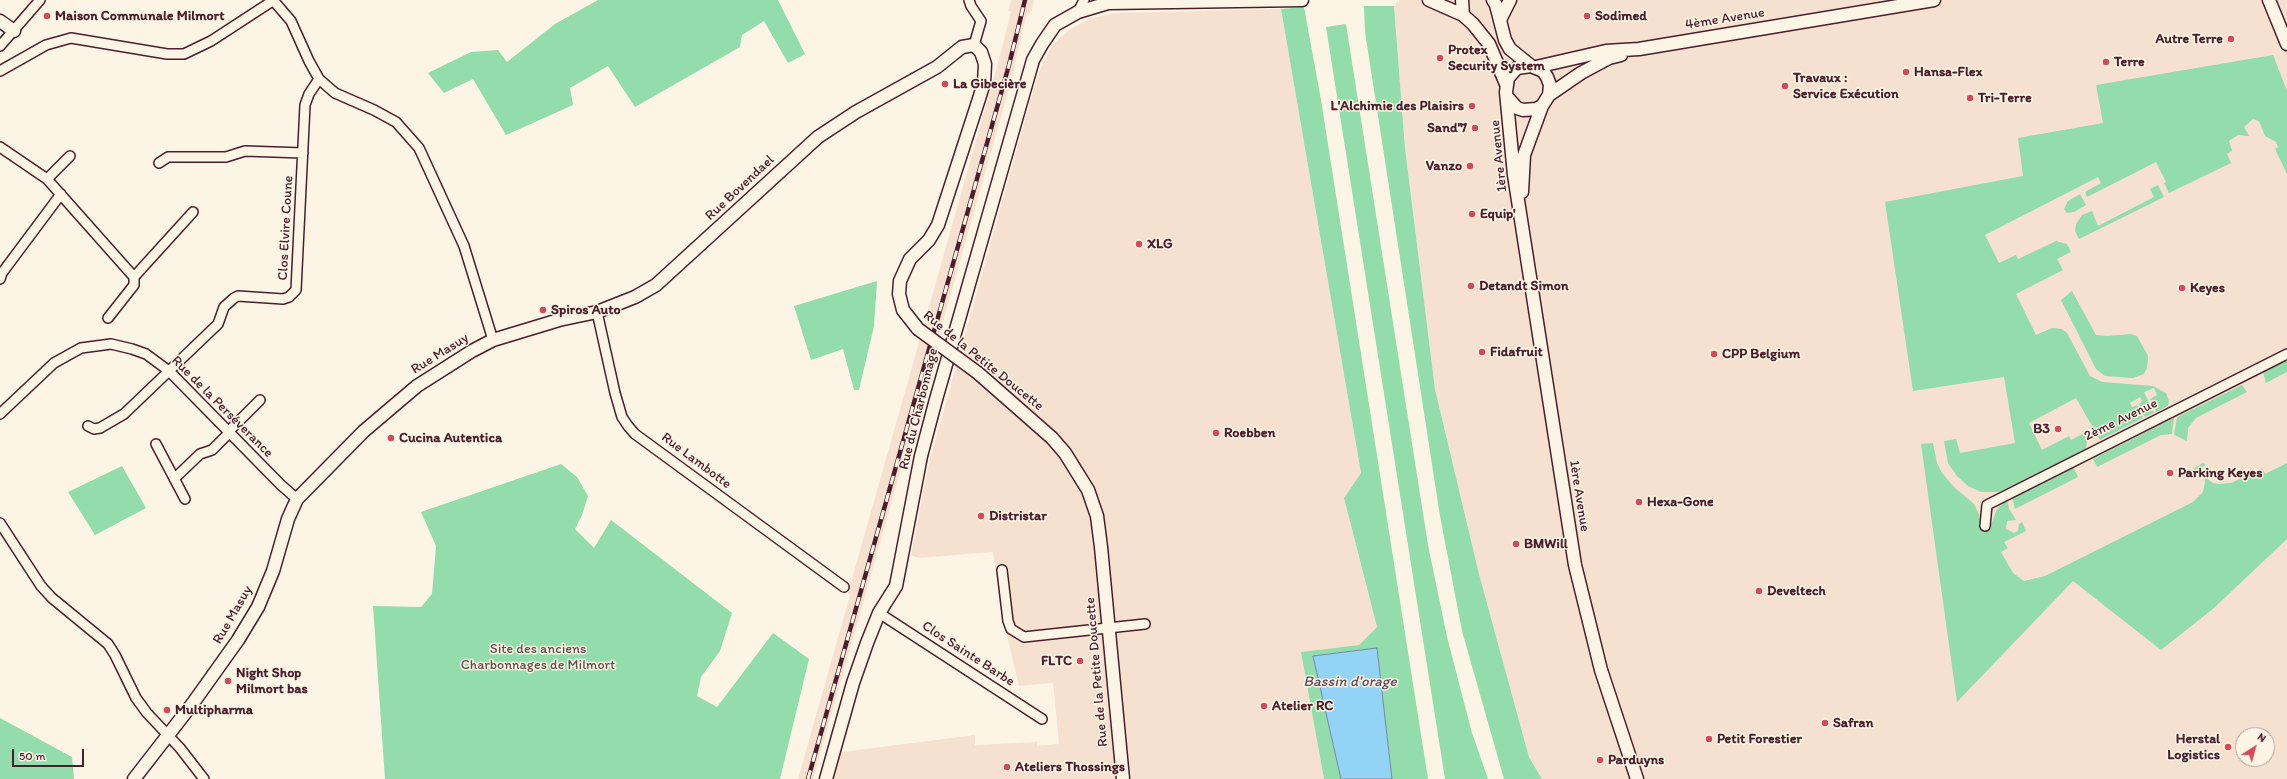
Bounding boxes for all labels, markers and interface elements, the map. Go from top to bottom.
street label: 4ème Avenue [1684,4,1766,34]
place label: Maison Communale Milmort [55,8,224,24]
place label: Sodimed [1595,8,1647,24]
marker: Maison Communale Milmort [42,11,52,21]
marker: Sodimed [1582,11,1592,21]
place label: Autre Terre [2155,31,2223,47]
marker: Autre Terre [2226,34,2236,44]
place label: Protex Security System [1448,42,1545,74]
marker: Protex Security System [1435,53,1445,63]
place label: Terre [2114,54,2145,70]
marker: Terre [2101,57,2111,67]
place label: Hansa-Flex [1914,64,1983,80]
marker: Hansa-Flex [1901,67,1911,77]
place label: Travaux : Service Exécution [1793,70,1899,102]
place label: La Gibecière [953,76,1027,92]
marker: La Gibecière [940,79,950,89]
marker: Travaux : Service Exécution [1780,81,1790,91]
place label: Tri-Terre [1978,90,2032,106]
marker: Tri-Terre [1965,93,1975,103]
place label: L'Alchimie des Plaisirs [1331,98,1464,114]
marker: L'Alchimie des Plaisirs [1467,101,1477,111]
street label: 1ère Avenue [1487,119,1511,193]
place label: Sand'7 [1427,120,1467,136]
marker: Sand'7 [1470,123,1480,133]
street label: Rue Bovendael [702,152,778,224]
place label: Vanzo [1426,158,1462,174]
marker: Vanzo [1465,161,1475,171]
street label: Clos Elvire Coune [275,175,297,281]
place label: Equip' [1480,206,1516,222]
marker: Equip' [1467,209,1477,219]
place label: XLG [1147,236,1173,252]
marker: XLG [1134,239,1144,249]
place label: Detandt Simon [1479,278,1568,294]
place label: Keyes [2190,280,2225,296]
marker: Detandt Simon [1466,281,1476,291]
marker: Keyes [2177,283,2187,293]
place label: Spiros Auto [551,302,621,318]
marker: Spiros Auto [538,305,548,315]
street label: Rue de la Petite Doucette [919,307,1047,415]
street label: Rue Masuy [408,330,472,378]
place label: Fidafruit [1490,344,1543,360]
street label: Rue du Charbonnage [896,346,942,472]
place label: CPP Belgium [1722,346,1800,362]
marker: Fidafruit [1477,347,1487,357]
marker: CPP Belgium [1709,349,1719,359]
street label: Rue de la Perséverance [168,353,276,461]
street label: 2ème Avenue [2082,395,2160,445]
place label: B3 [2033,421,2050,437]
marker: B3 [2053,424,2063,434]
place label: Roebben [1224,425,1275,441]
marker: Roebben [1211,428,1221,438]
street label: Rue Lambotte [658,429,734,493]
place label: Cucina Autentica [399,430,502,446]
marker: Cucina Autentica [386,433,396,443]
street label: 1ère Avenue [1565,459,1593,533]
place label: Parking Keyes [2178,465,2262,481]
marker: Parking Keyes [2165,468,2175,478]
place label: Hexa-Gone [1647,494,1714,510]
marker: Hexa-Gone [1634,497,1644,507]
place label: Distristar [989,508,1047,524]
marker: Distristar [976,511,986,521]
place label: BMWill [1524,536,1568,552]
marker: BMWill [1511,539,1521,549]
street label: Rue Masuy [210,583,256,647]
place label: Develtech [1767,583,1826,599]
marker: Develtech [1754,586,1764,596]
street label: Rue de la Petite Doucette [1082,596,1112,748]
street label: Clos Sainte Barbe [919,618,1017,690]
park label: Site des anciens Charbonnages de Milmort [461,641,615,674]
place label: FLTC [1041,653,1072,669]
marker: FLTC [1075,656,1085,666]
place label: Night Shop Milmort bas [236,665,308,698]
water label: Bassin d'orage [1303,673,1397,691]
marker: Night Shop Milmort bas [223,676,233,686]
place label: Atelier RC [1272,698,1333,714]
marker: Atelier RC [1259,701,1269,711]
place label: Multipharma [175,702,253,718]
marker: Multipharma [162,705,172,715]
place label: Safran [1833,715,1873,731]
marker: Safran [1820,718,1830,728]
north arrow [2235,727,2275,767]
text: N [2255,730,2269,745]
place label: Petit Forestier [1717,731,1802,747]
place label: Herstal Logistics [2167,731,2220,764]
marker: Petit Forestier [1704,734,1714,744]
scale bar [14,741,86,767]
marker: Herstal Logistics [2223,742,2233,752]
text: 50 m [19,749,45,763]
place label: Parduyns [1608,752,1664,768]
marker: Parduyns [1595,755,1605,765]
place label: Ateliers Thossings [1015,759,1125,775]
marker: Ateliers Thossings [1002,762,1012,772]

